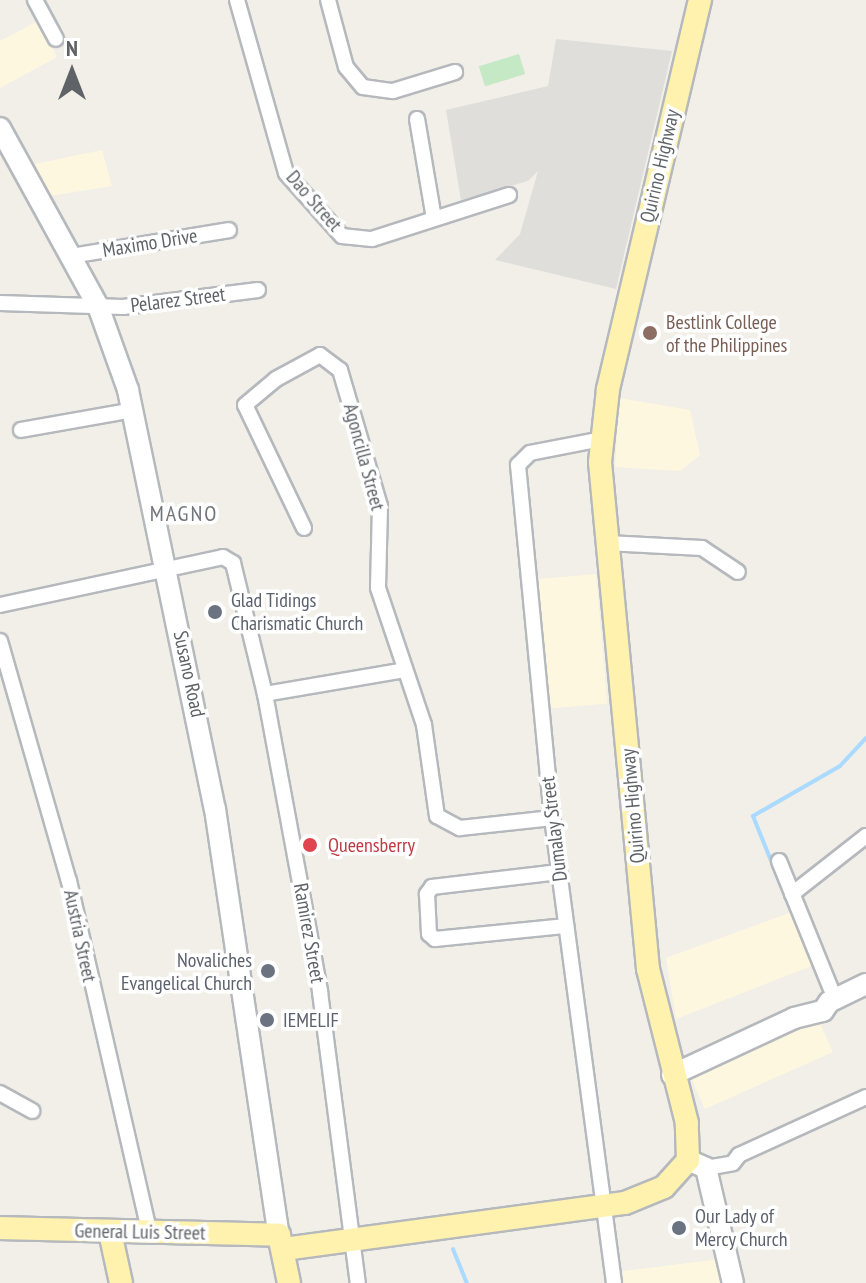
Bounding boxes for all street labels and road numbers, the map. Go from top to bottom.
street label: Quirino Highway [635,107,685,225]
street label: Dao Street [281,166,347,236]
street label: Maximo Drive [101,224,199,262]
street label: Pelarez Street [129,282,227,318]
street label: Agoncilla Street [338,401,390,513]
street label: Susano Road [168,629,210,719]
street label: Quirino Highway [616,748,650,864]
street label: Dumalay Street [536,775,572,883]
street label: Ramirez Street [288,881,330,985]
street label: Austria Street [59,888,101,984]
street label: General Luis Street [74,1219,206,1245]

